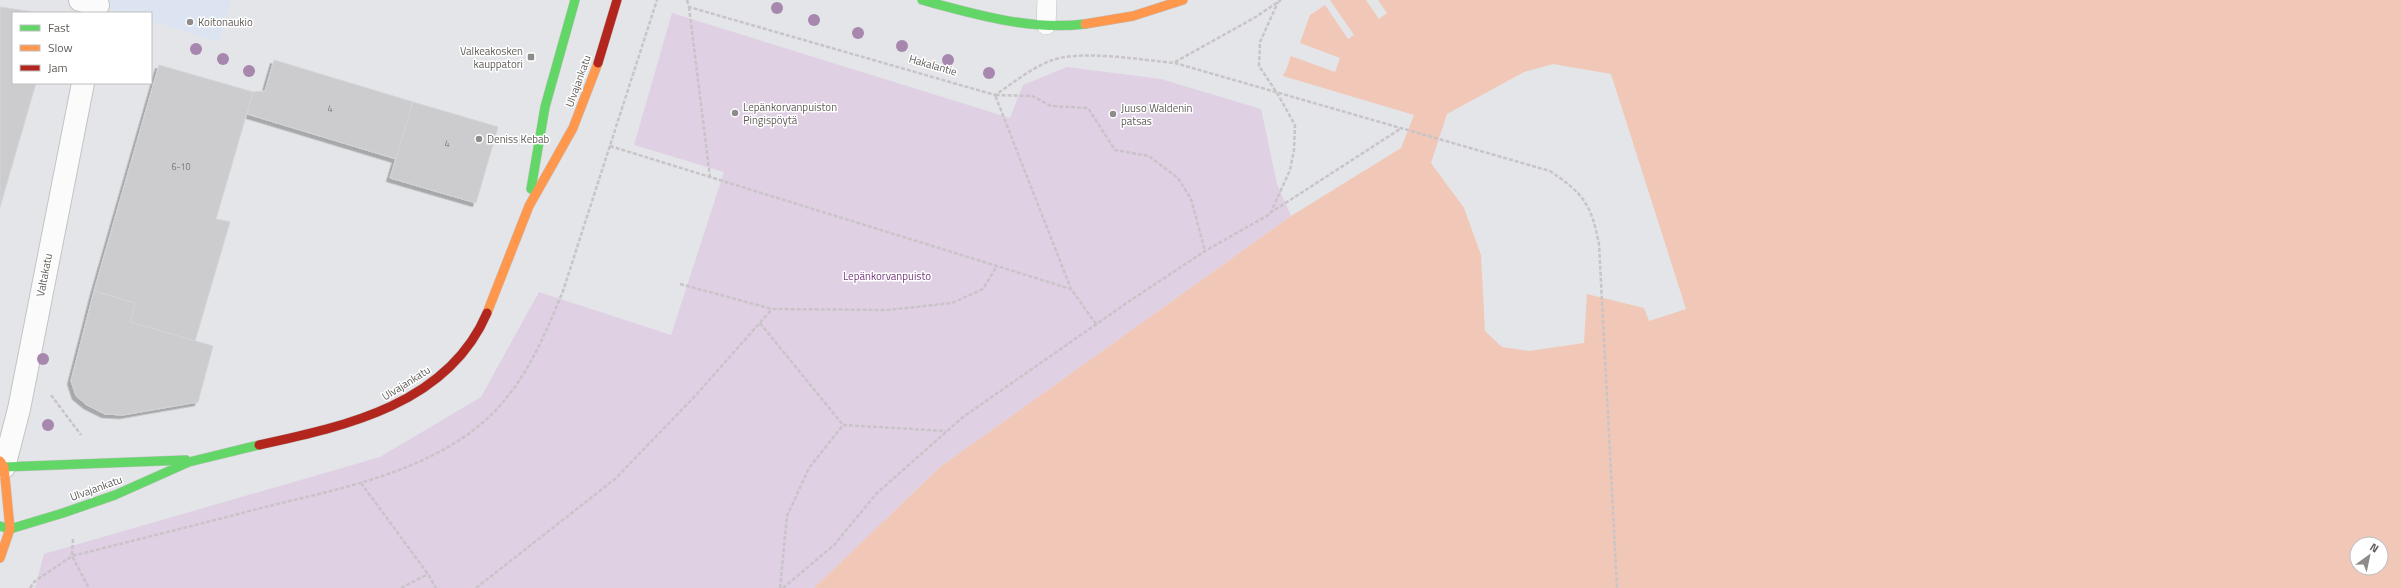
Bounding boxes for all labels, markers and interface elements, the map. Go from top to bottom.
legend [12,12,152,84]
place label: Koitonaukio [198,14,253,30]
marker: Koitonaukio [185,17,195,27]
text: Fast [48,18,71,37]
text: Slow [48,38,73,57]
place label: Valkeakosken kauppatori [460,43,523,72]
street label: Hakalantie [907,50,959,80]
marker: Valkeakosken kauppatori [526,52,536,62]
street label: Ulvajankatu [561,52,595,109]
text: Jam [48,58,68,77]
place label: Lepänkorvanpuiston Pingispöytä [743,99,837,128]
place label: Juuso Waldenin patsas [1121,100,1193,129]
house number: 4 [327,102,333,115]
marker: Lepänkorvanpuiston Pingispöytä [730,108,740,118]
marker: Juuso Waldenin patsas [1108,109,1118,119]
place label: Deniss Kebab [487,131,550,147]
marker: Deniss Kebab [474,134,484,144]
house number: 4 [444,137,450,150]
house number: 6-10 [171,160,191,173]
street label: Valtakatu [32,252,56,298]
park label: Lepänkorvanpuisto [843,268,931,284]
street label: Ulvajankatu [379,362,434,404]
street label: Ulvajankatu [68,471,125,505]
north arrow [2349,536,2389,576]
text: N [2367,539,2382,556]

